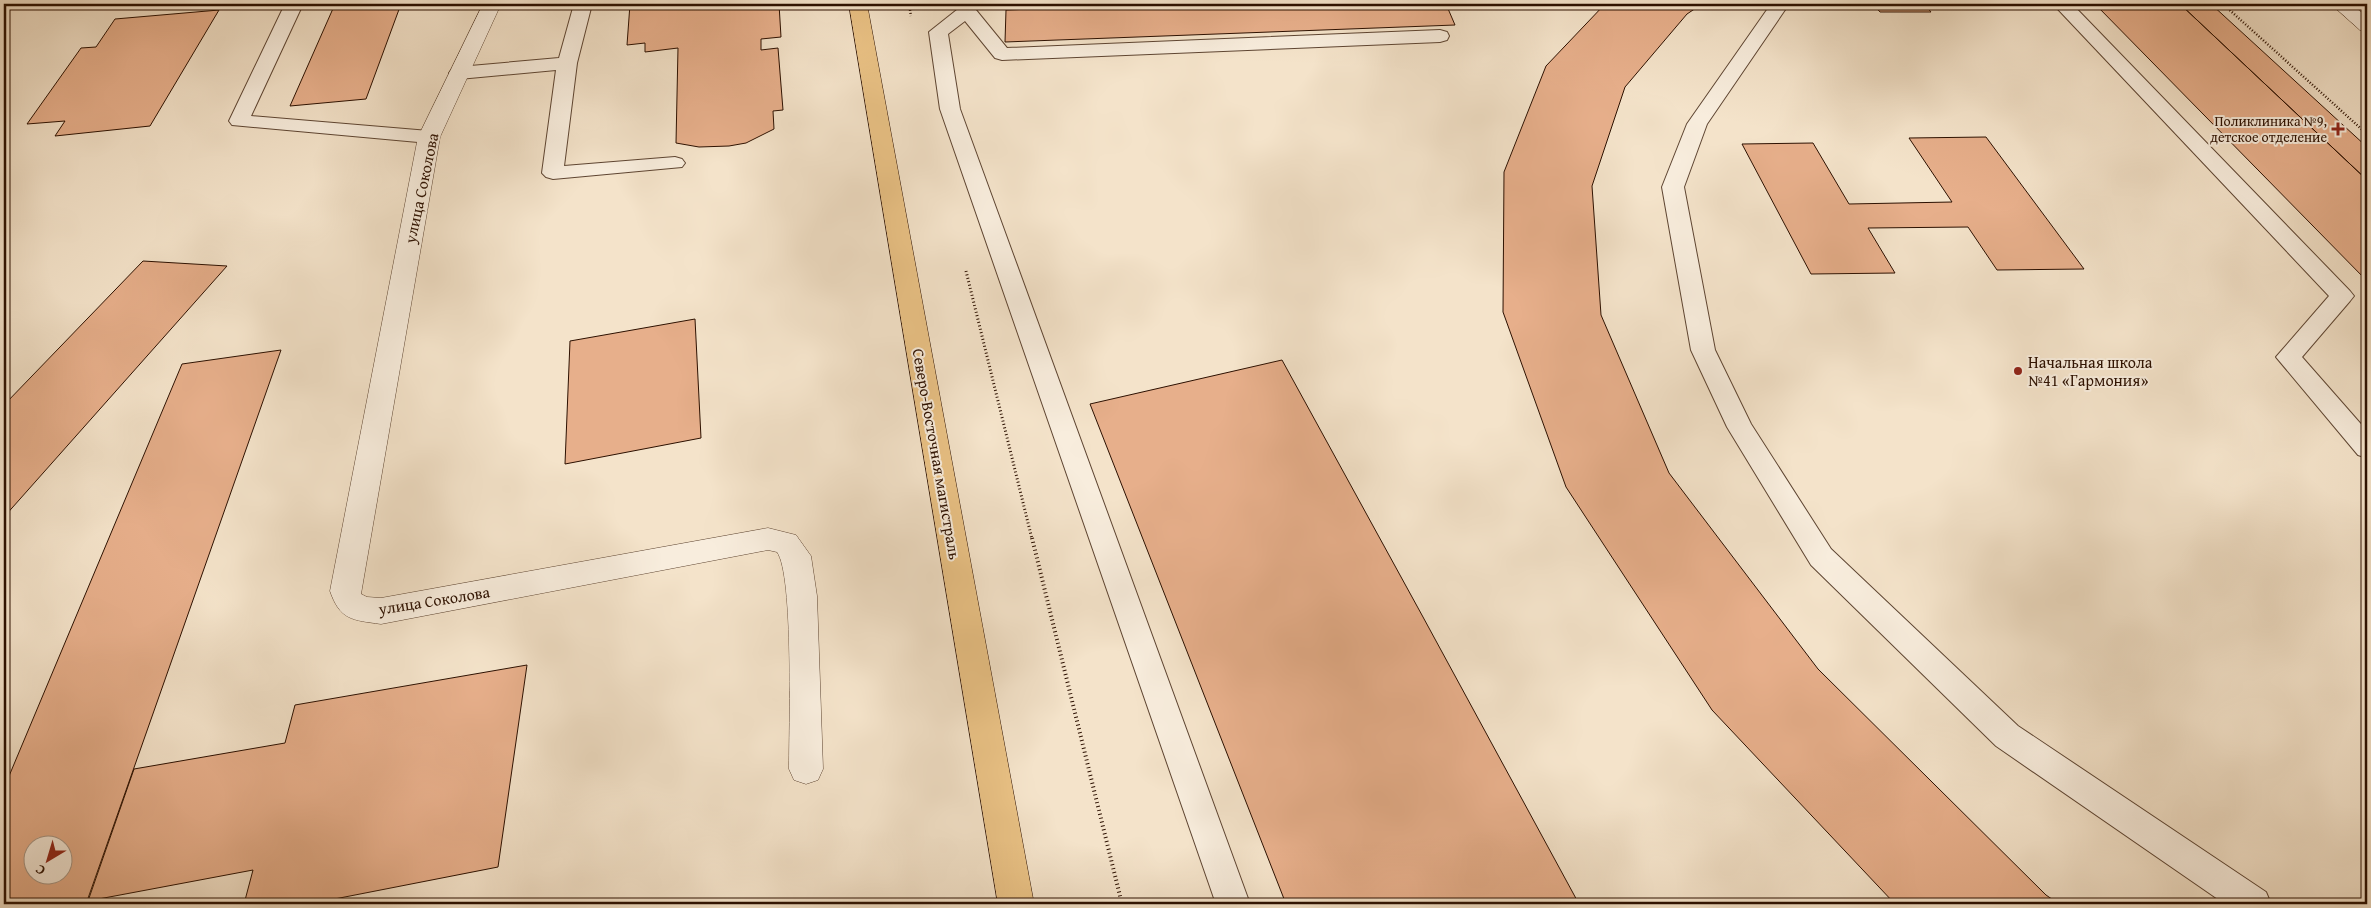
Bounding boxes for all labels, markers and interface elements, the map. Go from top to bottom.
place label: Поликлиника №9, детское отделение [2210,111,2327,147]
marker: Поликлиника №9, детское отделение [2331,122,2345,136]
street label: улица Соколова [397,130,445,246]
street label: Северо-Восточная магистраль [907,347,967,562]
place label: Начальная школа №41 «Гармония» [2028,350,2153,392]
marker: Начальная школа №41 «Гармония» [2012,365,2024,377]
street label: улица Соколова [376,579,492,621]
north arrow [22,836,72,886]
text: С [31,860,49,881]

